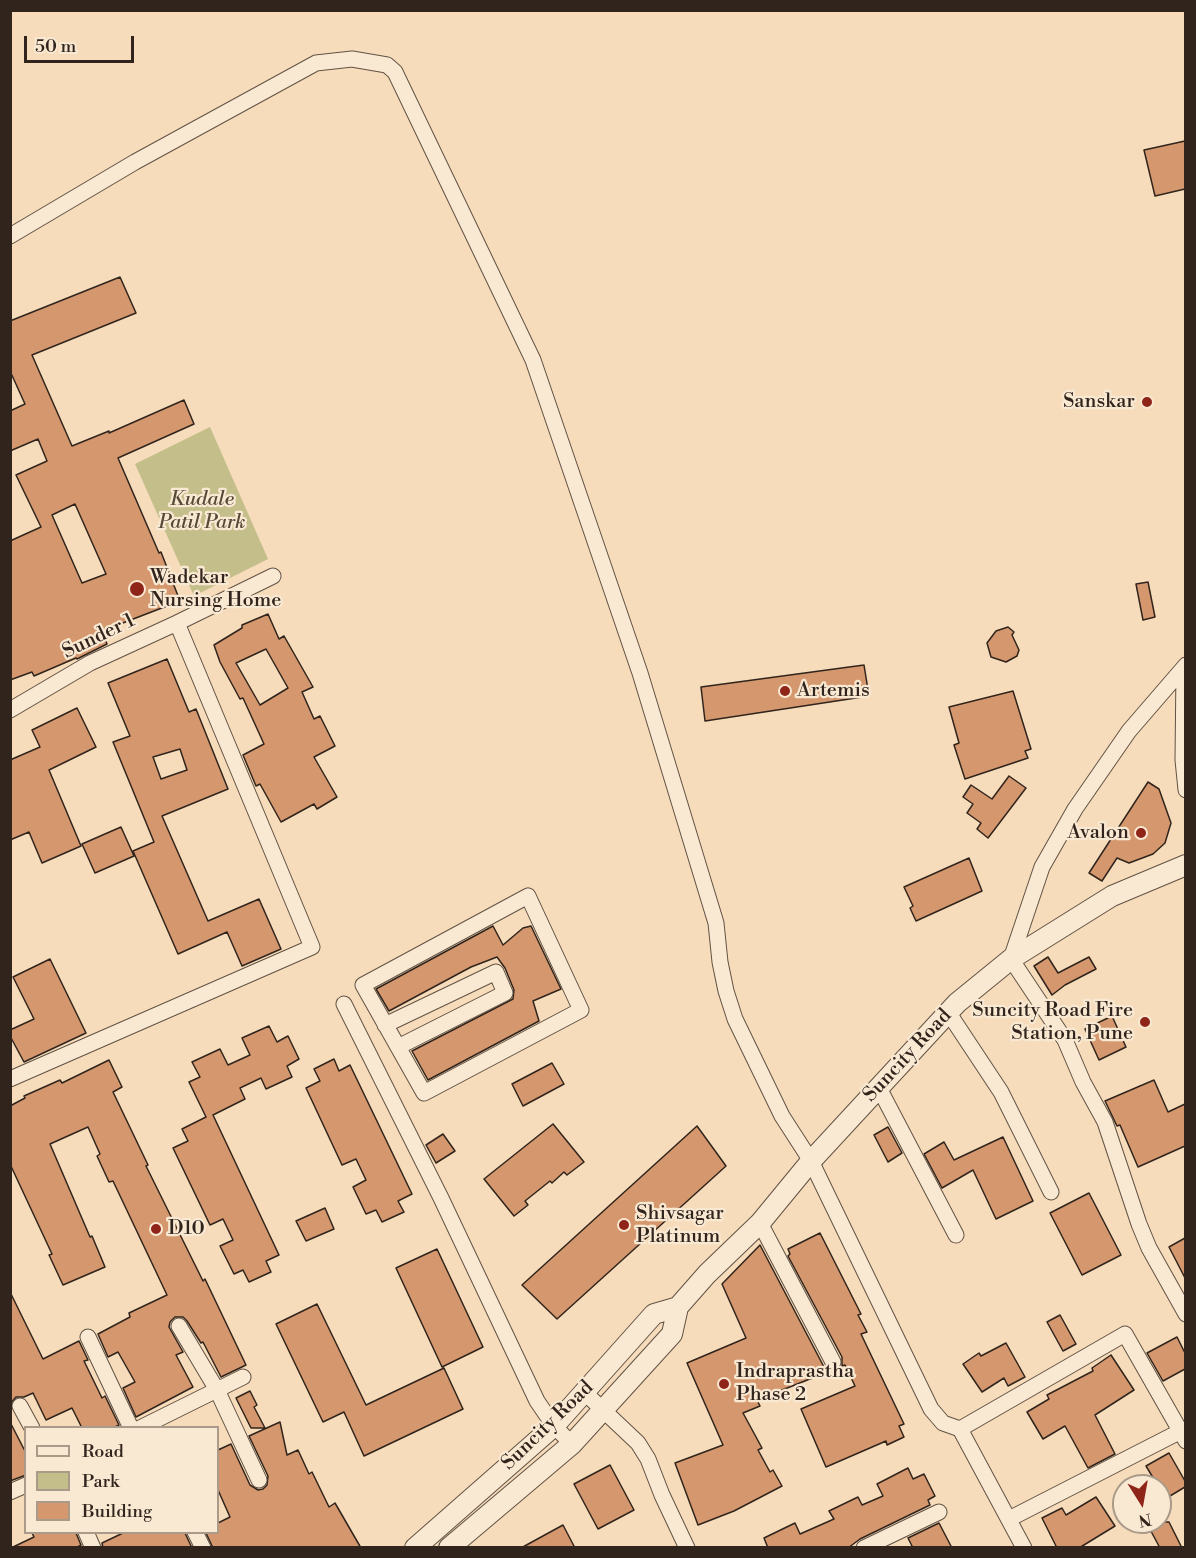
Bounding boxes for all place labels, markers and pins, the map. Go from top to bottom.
place label: Sanskar [1063,390,1135,414]
marker: Sanskar [1140,395,1154,409]
place label: Wadekar Nursing Home [150,566,281,613]
marker: Wadekar Nursing Home [128,580,146,598]
place label: Artemis [797,679,870,703]
marker: Artemis [778,684,792,698]
place label: Avalon [1067,821,1129,845]
marker: Avalon [1134,826,1148,840]
place label: Suncity Road Fire Station, Pune [972,999,1133,1046]
marker: Suncity Road Fire Station, Pune [1138,1015,1152,1029]
place label: Shivsagar Platinum [636,1202,724,1249]
place label: D10 [168,1217,205,1241]
marker: Shivsagar Platinum [617,1218,631,1232]
marker: D10 [149,1222,163,1236]
place label: Indraprastha Phase 2 [736,1360,854,1407]
marker: Indraprastha Phase 2 [717,1377,731,1391]

